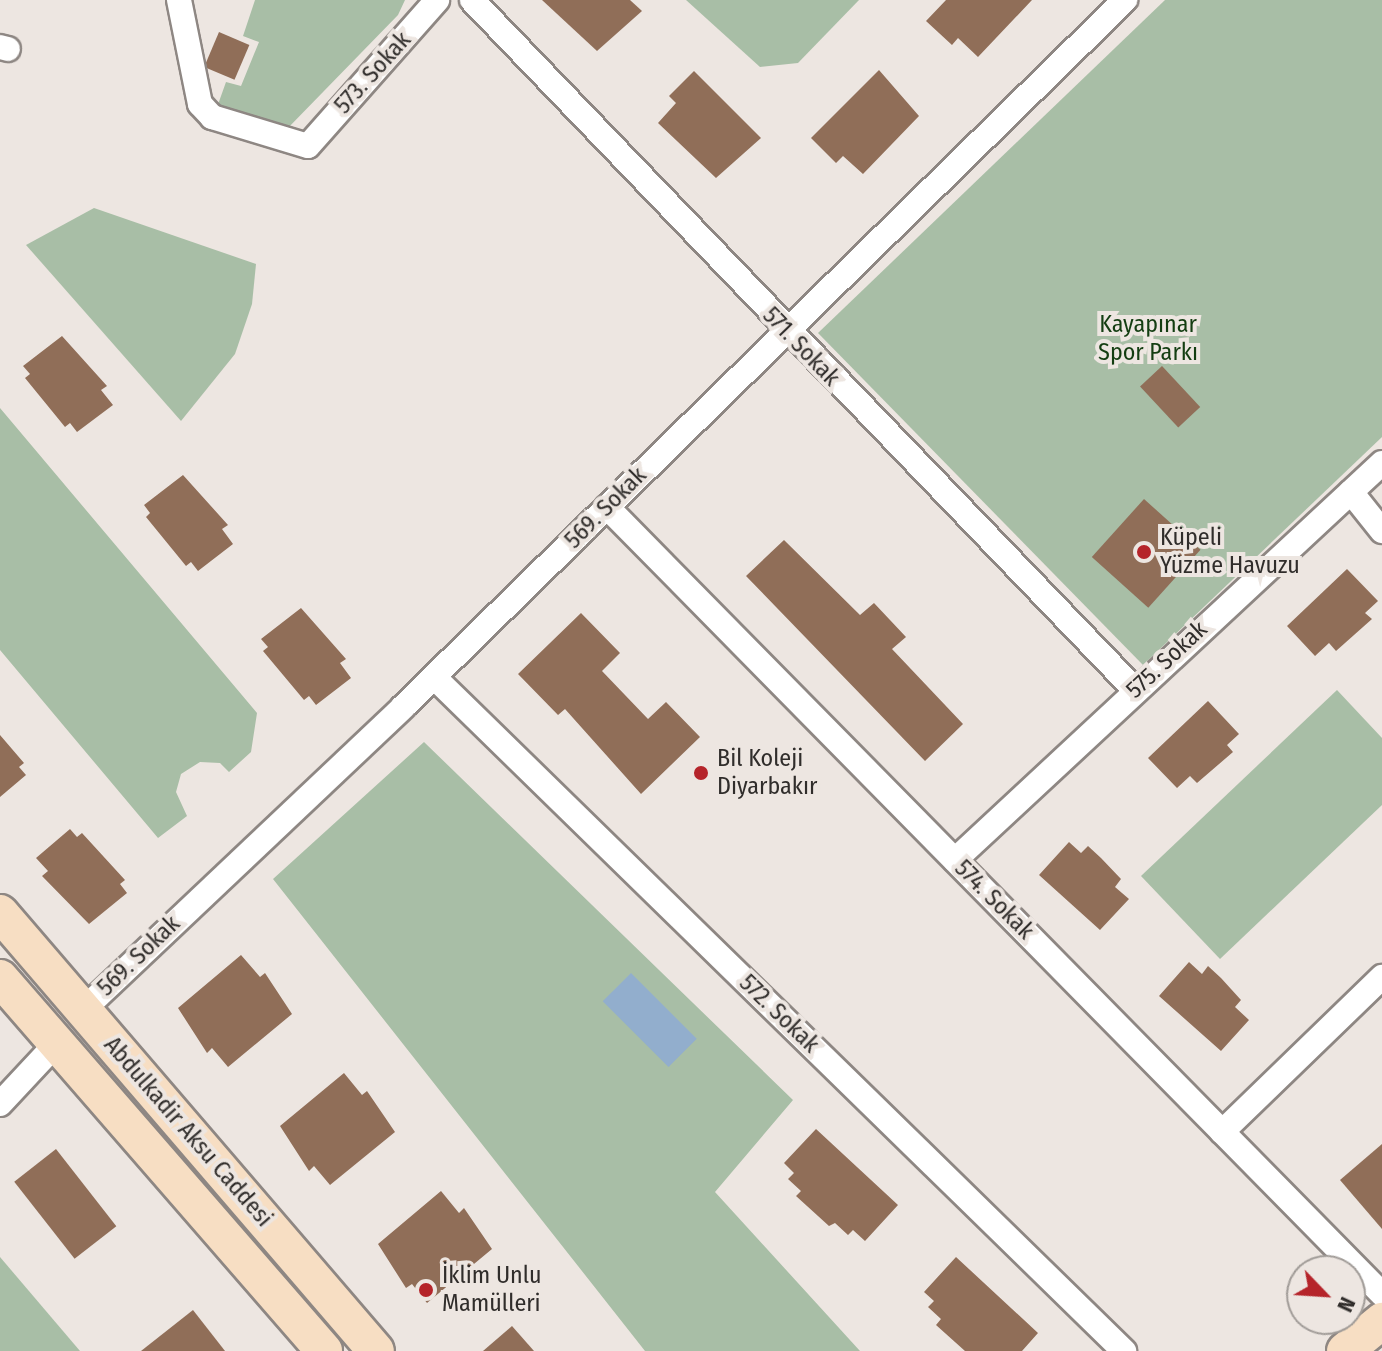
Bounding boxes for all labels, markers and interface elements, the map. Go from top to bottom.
street label: 573. Sokak [329,26,417,120]
street label: 571. Sokak [756,302,846,392]
park label: Kayapınar Spor Parkı [1098,311,1198,367]
street label: 569. Sokak [559,461,653,555]
place label: Küpeli Yüzme Havuzu [1160,524,1300,580]
marker: Küpeli Yüzme Havuzu [1135,543,1153,561]
street label: 575. Sokak [1121,615,1213,705]
place label: Bil Koleji Diyarbakır [717,745,817,801]
marker: Bil Koleji Diyarbakır [692,764,710,782]
street label: 574. Sokak [948,854,1040,946]
street label: 569. Sokak [92,910,186,1002]
street label: 572. Sokak [733,969,825,1059]
street label: Abdulkadir Aksu Caddesi [98,1031,278,1233]
north arrow [1286,1255,1366,1335]
place label: İklim Unlu Mamülleri [442,1262,542,1318]
marker: İklim Unlu Mamülleri [417,1281,435,1299]
text: N [1331,1293,1361,1316]

